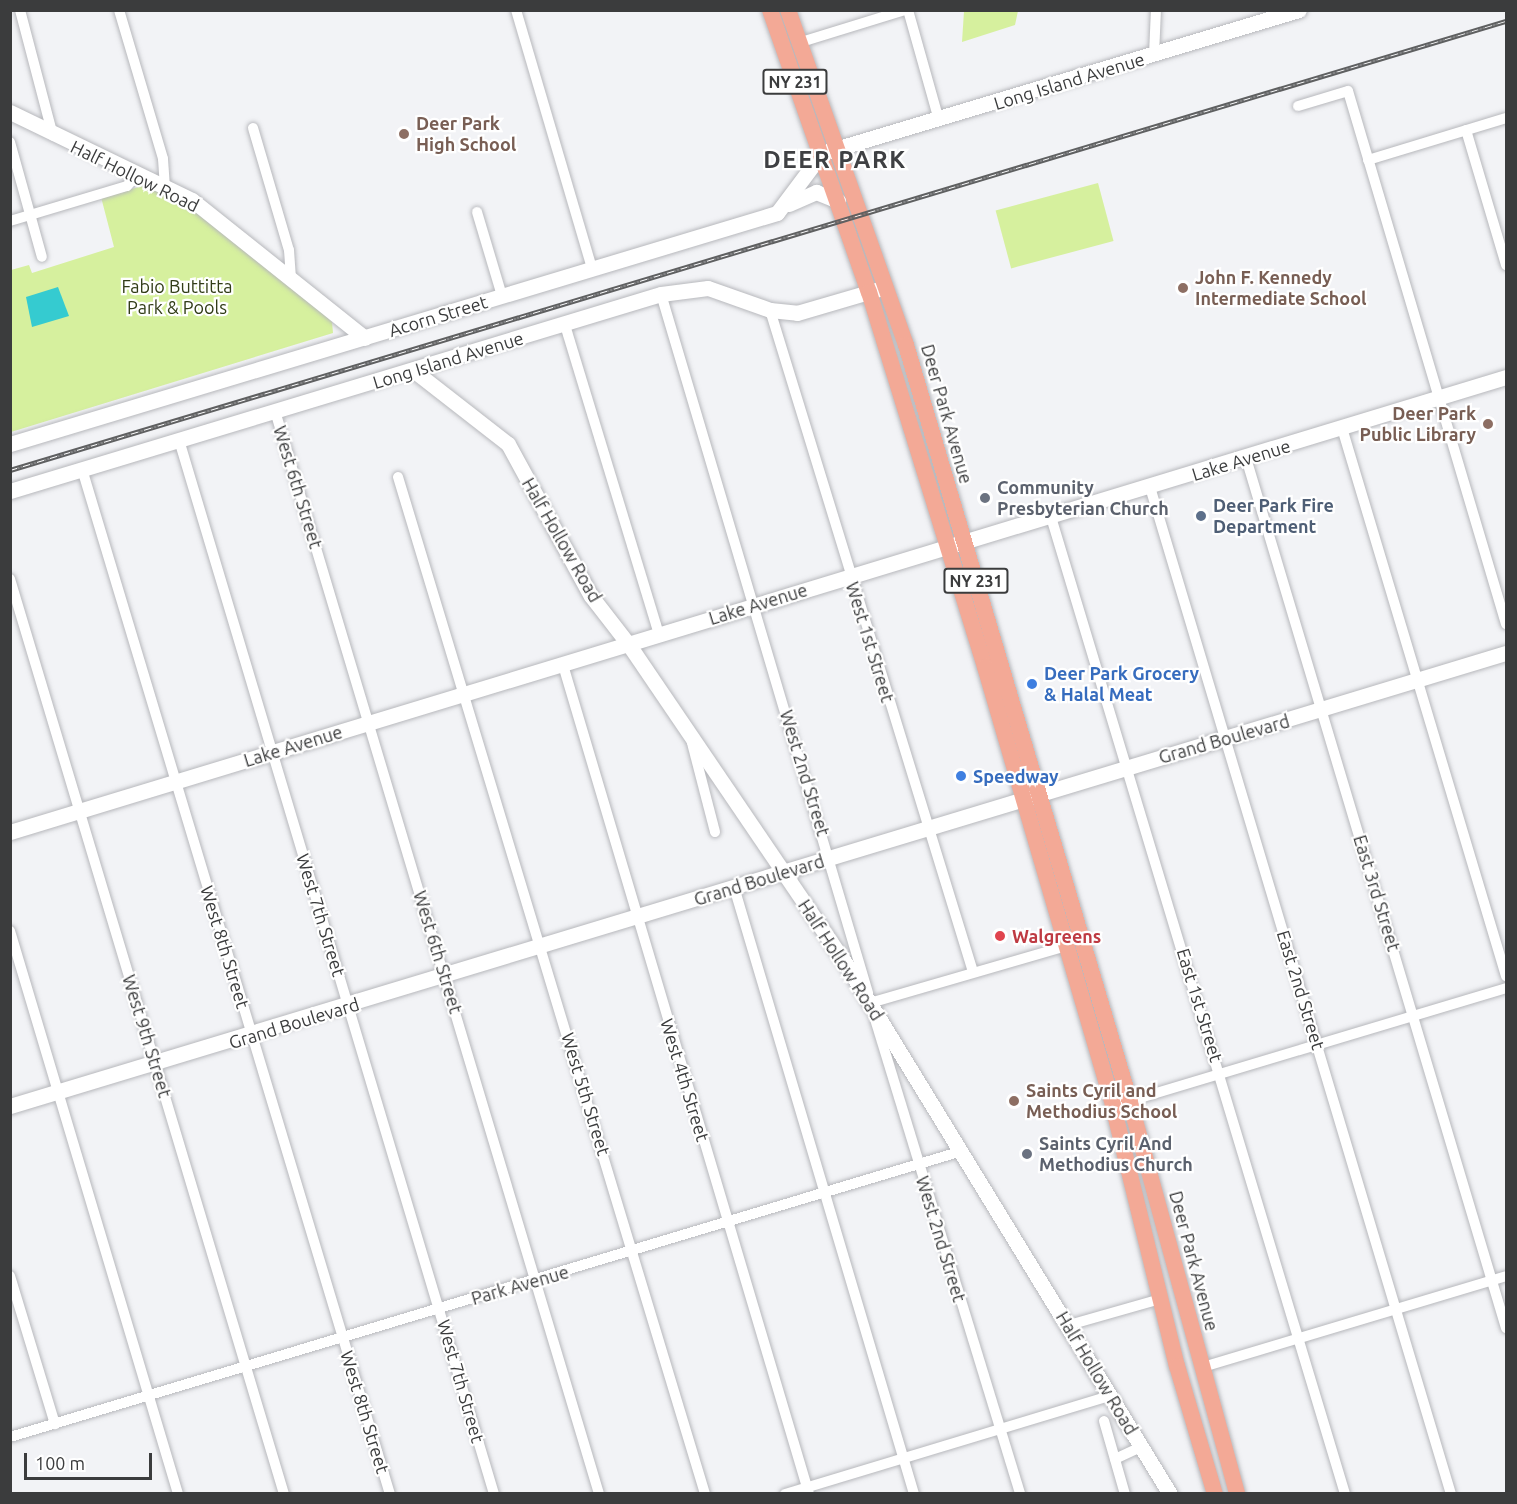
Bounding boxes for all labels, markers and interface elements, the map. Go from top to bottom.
street label: Long Island Avenue [991,48,1147,114]
road number: NY 231 [762,69,828,95]
place label: Deer Park High School [416,113,516,156]
marker: Deer Park High School [397,127,411,141]
street label: Half Hollow Road [67,136,203,216]
district label: DEER PARK [763,146,907,174]
place label: John F. Kennedy Intermediate School [1195,267,1366,310]
park label: Fabio Buttitta Park & Pools [121,276,233,318]
marker: John F. Kennedy Intermediate School [1176,281,1190,295]
street label: Acorn Street [386,291,490,341]
street label: Long Island Avenue [370,327,526,393]
street label: Deer Park Avenue [917,342,977,486]
place label: Deer Park Public Library [1360,403,1476,446]
marker: Deer Park Public Library [1481,417,1495,431]
street label: West 6th Street [269,423,327,551]
street label: Lake Avenue [1189,435,1293,485]
street label: Half Hollow Road [518,474,606,606]
place label: Community Presbyterian Church [997,477,1169,520]
marker: Community Presbyterian Church [978,491,992,505]
place label: Deer Park Fire Department [1213,495,1334,538]
marker: Deer Park Fire Department [1194,509,1208,523]
road number: NY 231 [943,568,1009,594]
street label: Lake Avenue [706,579,810,629]
street label: West 1st Street [841,579,899,705]
place label: Deer Park Grocery & Halal Meat [1044,663,1199,706]
marker: Deer Park Grocery & Halal Meat [1025,677,1039,691]
street label: West 2nd Street [776,707,834,839]
street label: Grand Boulevard [1156,710,1292,768]
street label: Lake Avenue [241,721,345,771]
place label: Speedway [973,765,1059,787]
marker: Speedway [954,769,968,783]
street label: East 3rd Street [1349,832,1405,954]
street label: Grand Boulevard [691,850,827,910]
street label: West 7th Street [292,851,350,979]
street label: West 8th Street [196,883,254,1011]
street label: West 6th Street [409,888,467,1016]
street label: Half Hollow Road [794,895,888,1025]
place label: Walgreens [1012,925,1101,947]
street label: East 2nd Street [1273,928,1329,1052]
marker: Walgreens [993,929,1007,943]
street label: East 1st Street [1172,946,1228,1064]
street label: West 9th Street [118,972,176,1100]
street label: Grand Boulevard [226,993,362,1053]
street label: West 4th Street [656,1016,714,1144]
street label: West 5th Street [557,1030,615,1158]
place label: Saints Cyril and Methodius School [1026,1080,1177,1122]
marker: Saints Cyril and Methodius School [1007,1094,1021,1108]
place label: Saints Cyril And Methodius Church [1039,1133,1193,1176]
marker: Saints Cyril And Methodius Church [1020,1147,1034,1161]
street label: West 2nd Street [912,1173,970,1305]
street label: Deer Park Avenue [1165,1189,1223,1333]
street label: Park Avenue [469,1261,571,1309]
street label: Half Hollow Road [1052,1307,1142,1439]
street label: West 7th Street [433,1317,489,1445]
street label: West 8th Street [336,1348,394,1476]
scale bar [27,1441,154,1479]
text: 100 m [35,1453,85,1473]

